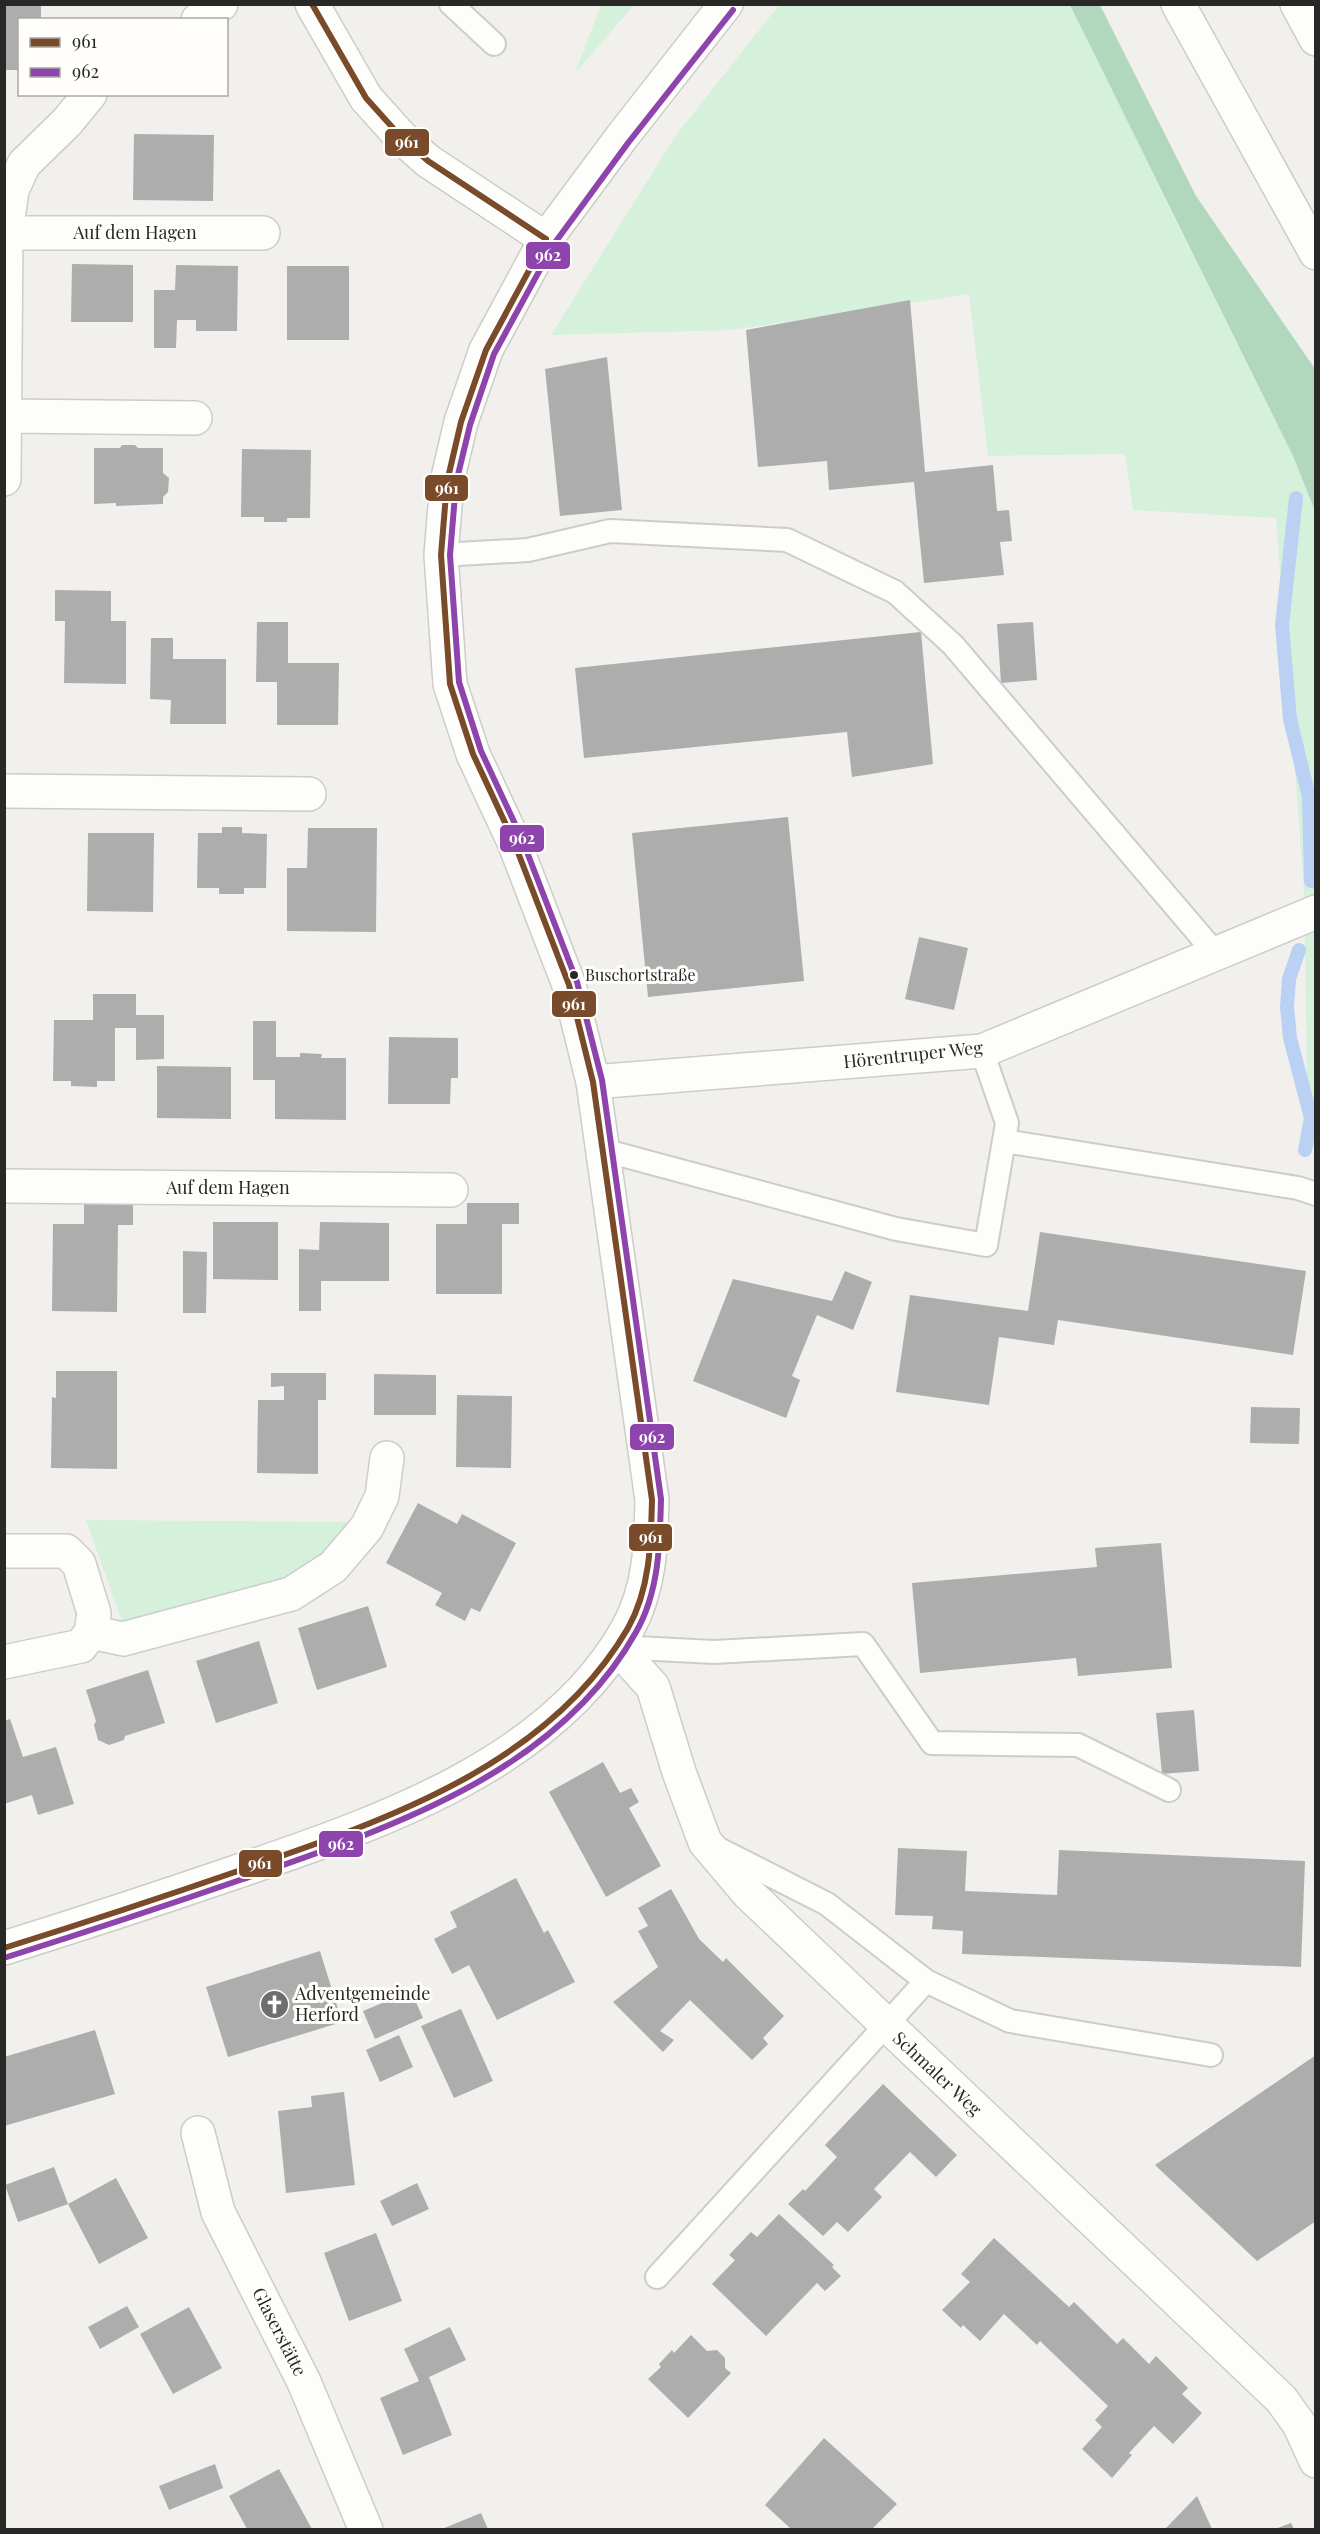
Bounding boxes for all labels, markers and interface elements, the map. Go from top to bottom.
legend [18,18,228,96]
text: 961 [72,29,97,53]
text: 962 [72,59,99,83]
line badge: 961 [384,128,430,157]
text: 961 [395,131,419,152]
street label: Auf dem Hagen [72,220,197,244]
line badge: 962 [525,241,571,270]
text: 962 [535,244,561,265]
line badge: 961 [424,474,469,502]
text: 961 [435,477,459,498]
line badge: 962 [499,824,545,853]
text: 962 [509,827,535,848]
place label: Buschortstraße [585,964,696,985]
marker: Buschortstraße [568,969,580,981]
line badge: 961 [551,990,597,1018]
text: 961 [562,993,586,1014]
street label: Hörentruper Weg [842,1035,984,1073]
street label: Auf dem Hagen [165,1175,290,1199]
line badge: 962 [629,1423,675,1451]
text: 962 [639,1426,665,1447]
line badge: 961 [628,1523,673,1552]
text: 961 [639,1526,663,1547]
line badge: 962 [318,1830,364,1858]
text: 962 [328,1833,354,1854]
line badge: 961 [238,1849,283,1878]
text: 961 [248,1852,272,1873]
place label: Adventgemeinde Herford [294,1981,430,2026]
church icon: Adventgemeinde Herford [258,1988,290,2020]
street label: Schmaler Weg [888,2026,988,2121]
street label: Glaserstätte [247,2283,312,2380]

